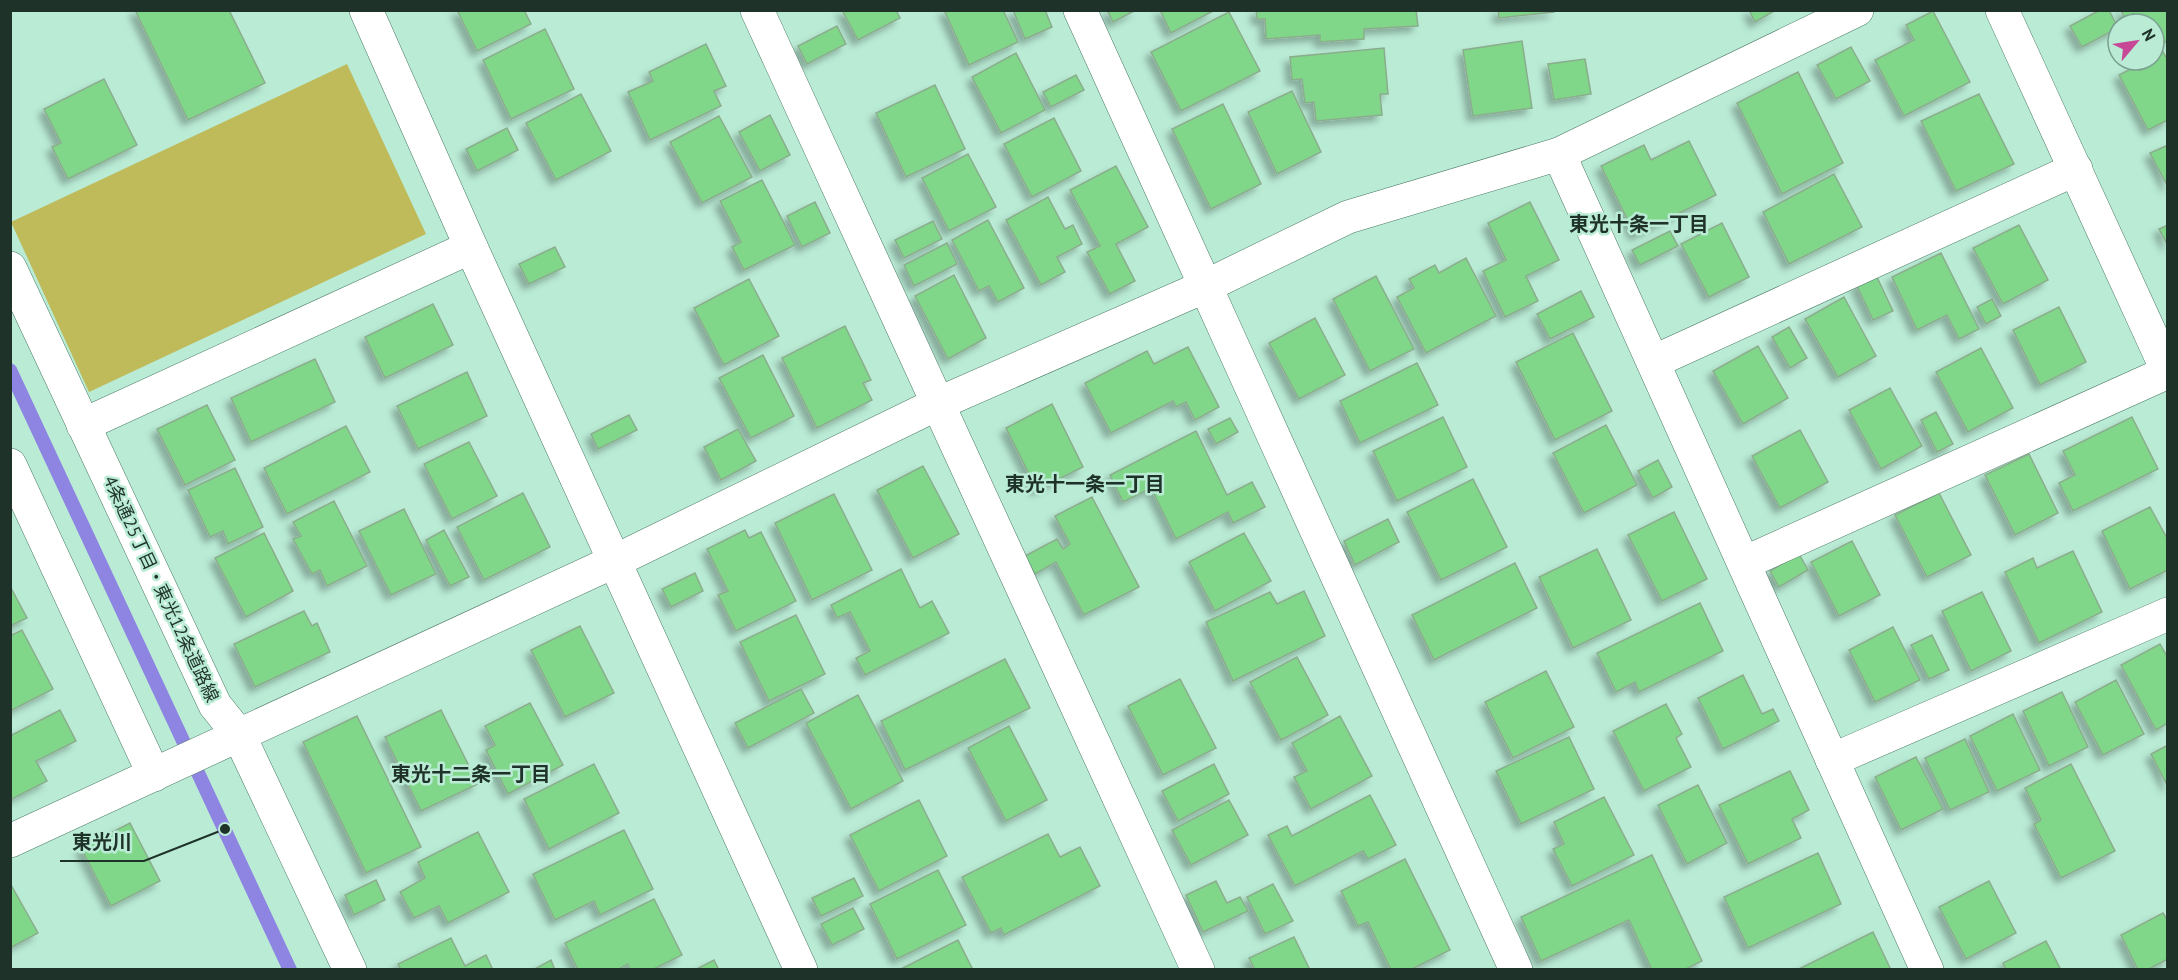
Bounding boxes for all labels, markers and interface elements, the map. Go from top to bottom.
north arrow [2106,12,2166,72]
text: N [2138,25,2160,44]
district label: 東光十条一丁目 [1569,211,1709,237]
district label: 東光十一条一丁目 [1005,471,1165,497]
street label: 4条通25丁目・東光12条道路線 [99,472,224,706]
district label: 東光十二条一丁目 [391,761,551,787]
callout: 東光川 [60,823,144,861]
text: 東光川 [72,829,132,855]

